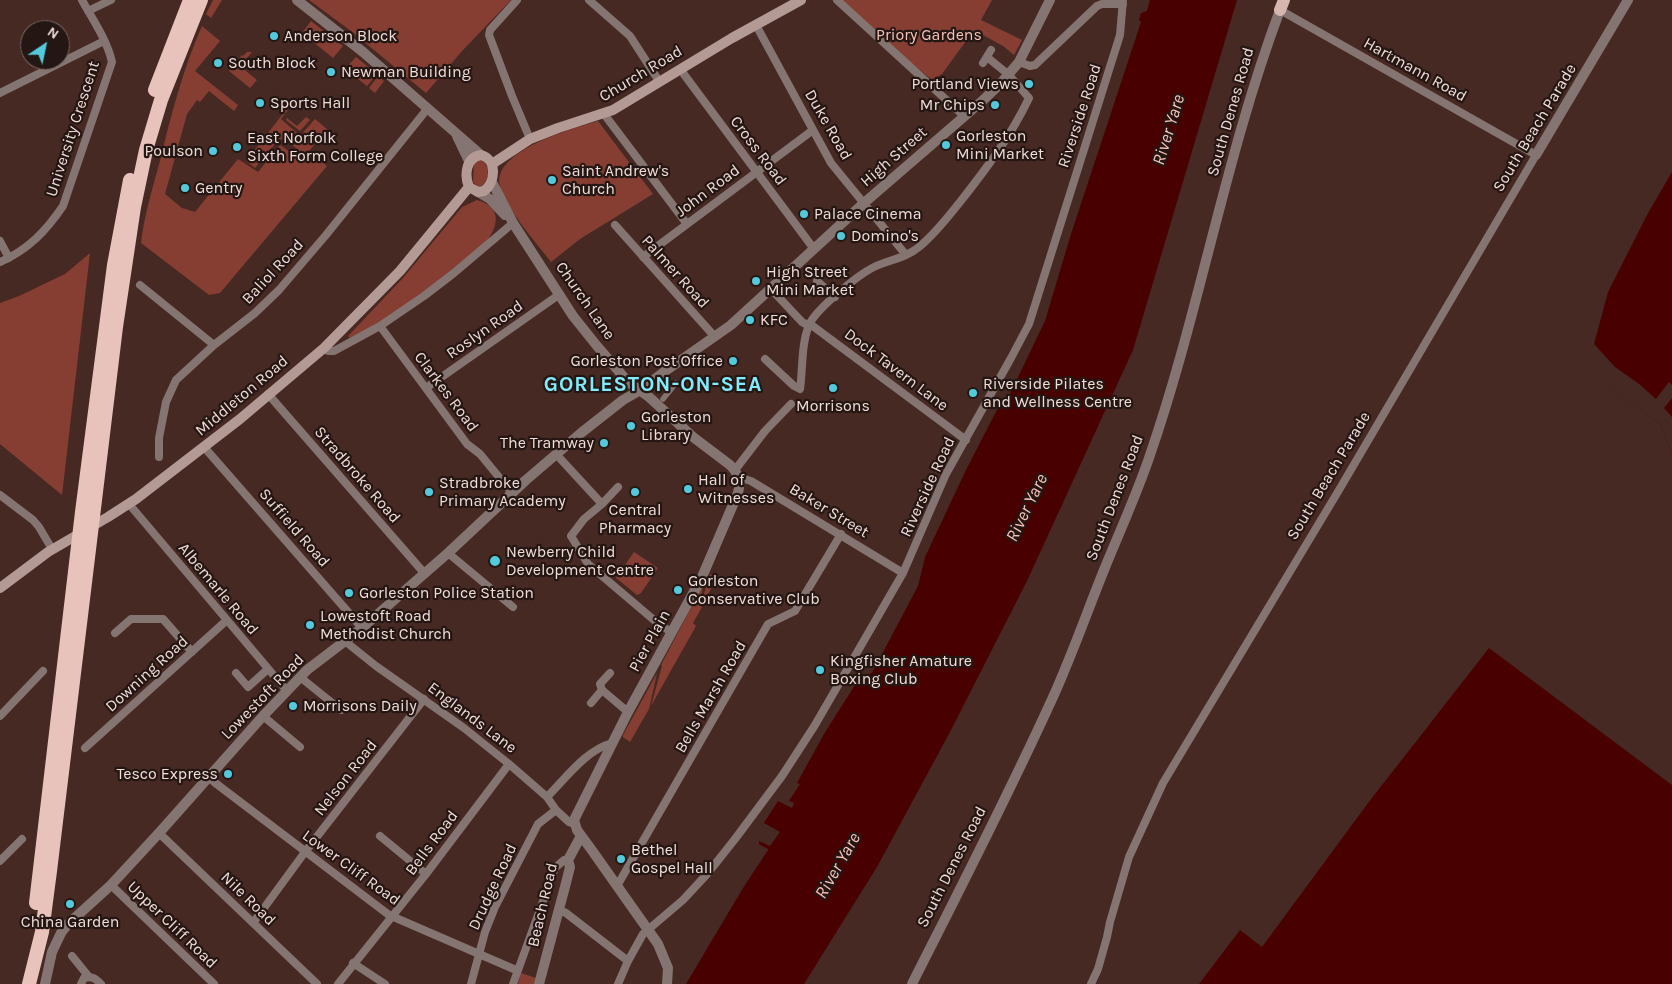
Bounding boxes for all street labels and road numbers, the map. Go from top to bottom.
street label: Hartmann Road [1360,34,1470,106]
street label: Church Road [596,42,686,106]
street label: South Denes Road [1203,45,1259,179]
street label: University Crescent [42,59,104,199]
street label: South Beach Parade [1489,60,1581,196]
street label: Riverside Road [1054,62,1106,170]
street label: Duke Road [800,86,856,164]
street label: Cross Road [726,113,790,189]
street label: High Street [857,123,931,191]
street label: John Road [672,161,744,221]
street label: Palmer Road [637,231,713,313]
street label: Baliol Road [238,236,308,308]
street label: Church Lane [551,258,619,344]
street label: Roslyn Road [443,297,527,363]
street label: Dock Tavern Lane [840,325,952,415]
street label: Clarkes Road [410,348,482,436]
street label: Middleton Road [192,352,292,440]
street label: South Beach Parade [1283,408,1375,544]
street label: Stradbroke Road [310,423,404,527]
street label: South Denes Road [1082,432,1148,564]
street label: Riverside Road [896,434,960,540]
street label: Baker Street [786,480,872,542]
street label: Suffield Road [255,485,333,571]
street label: Albemarle Road [174,539,262,639]
street label: Pier Plain [625,607,675,675]
street label: Downing Road [102,632,192,716]
street label: Bells Marsh Road [671,638,751,756]
street label: Lowestoft Road [217,650,309,744]
street label: Englands Lane [424,678,520,758]
street label: Nelson Road [310,736,382,820]
street label: South Denes Road [913,803,991,931]
street label: Bells Road [401,807,463,879]
street label: Lower Cliff Road [298,826,404,910]
street label: Drudge Road [465,841,521,933]
street label: Beach Road [524,861,562,949]
street label: Nile Road [216,868,280,930]
street label: Upper Cliff Road [123,877,221,973]

